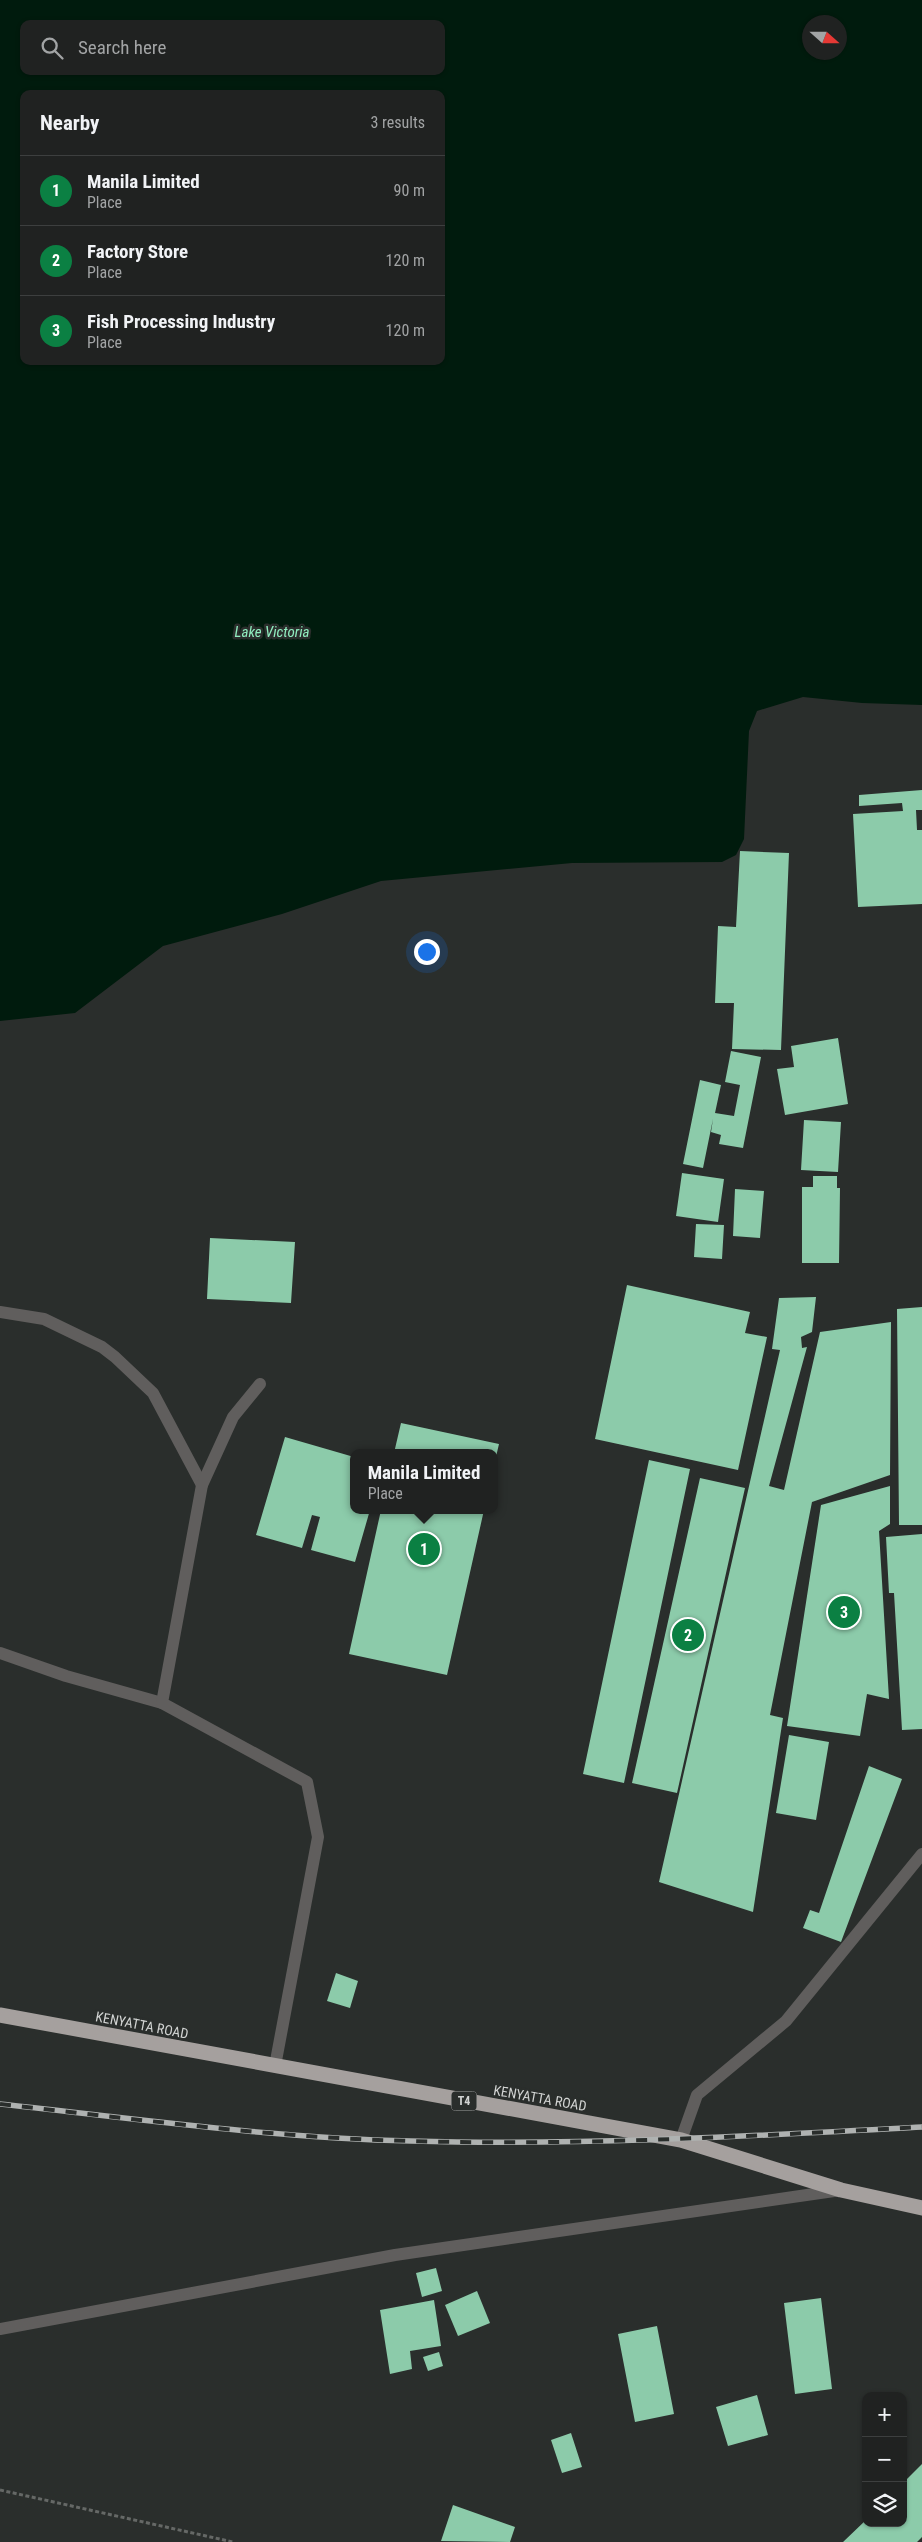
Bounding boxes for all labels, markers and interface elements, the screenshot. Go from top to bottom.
north arrow [802,15,847,60]
search box [20,20,445,75]
icon: search [38,34,66,62]
text: Search here [78,36,166,59]
text: Nearby [40,111,99,135]
text: 3 results [370,113,425,132]
text: Manila Limited [87,170,200,193]
text: 1 [52,181,60,200]
text: 90 m [393,181,425,200]
text: Place [87,193,122,212]
text: Factory Store [87,240,188,263]
text: 2 [52,251,60,270]
text: 120 m [386,251,425,270]
text: Place [87,263,122,282]
text: Fish Processing Industry [87,310,275,333]
text: 3 [52,321,60,340]
text: 120 m [386,321,425,340]
text: Place [87,333,122,352]
water label: Lake Victoria [235,623,310,641]
your location [414,939,440,965]
popup [350,1449,498,1514]
text: Manila Limited [368,1461,480,1484]
text: Place [368,1484,403,1503]
pin: 1 [408,1530,440,1568]
pin: 3 [828,1593,860,1631]
pin: 2 [672,1616,704,1654]
street label: KENYATTA ROAD [94,2008,190,2042]
street label: KENYATTA ROAD [492,2082,588,2114]
road number: T4 [452,2092,476,2110]
map controls [862,2392,907,2527]
button: + [862,2392,907,2437]
button: − [862,2437,907,2482]
button: layers [862,2482,907,2527]

